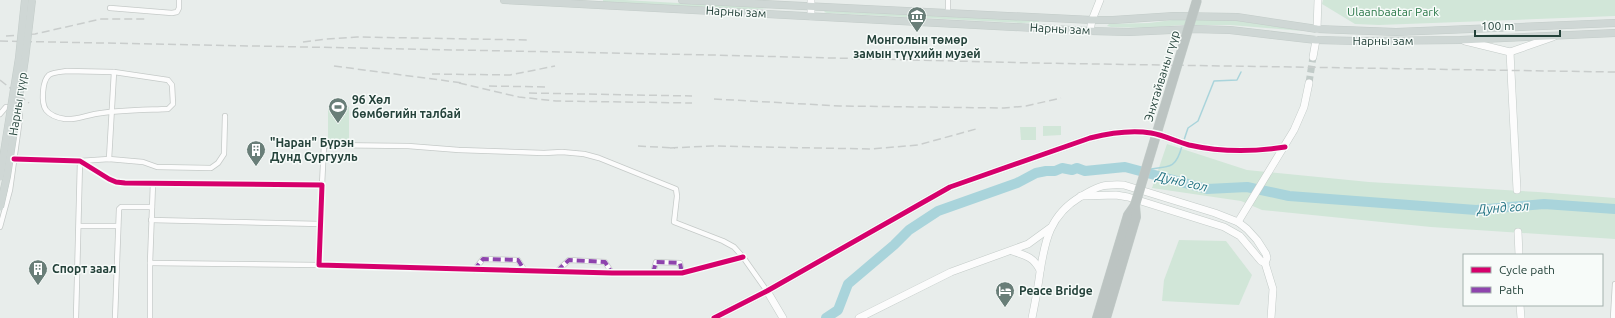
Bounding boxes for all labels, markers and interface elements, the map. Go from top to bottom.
street label: Нарны зам [705,3,767,20]
museum icon: Монголын төмөр замын түүхийн музей [906,5,928,33]
park label: Ulaanbaatar Park [1347,5,1439,18]
scale bar [1475,12,1560,38]
text: 100 m [1481,19,1514,32]
street label: Нарны зам [1029,20,1091,37]
street label: Энхтайваны гүүр [1141,29,1182,123]
place label: Монголын төмөр замын түүхийн музей [853,33,981,60]
street label: Нарны зам [1353,34,1413,47]
street label: Нарны гүүр [6,71,29,137]
place label: 96 Хөл бөмбөгийн талбай [352,93,461,120]
sports icon: 96 Хөл бөмбөгийн талбай [327,96,349,124]
place label: "Наран" Бүрэн Дунд Сургууль [270,136,358,163]
building icon: "Наран" Бүрэн Дунд Сургууль [245,139,267,167]
water label: Дунд гол [1153,168,1209,194]
water label: Дунд гол [1475,198,1529,216]
legend [1463,254,1603,306]
building icon: Спорт заал [27,258,49,286]
place label: Спорт заал [52,262,116,275]
text: Cycle path [1499,263,1555,276]
hotel icon: Peace Bridge [994,280,1016,308]
text: Path [1499,283,1524,296]
place label: Peace Bridge [1019,284,1093,297]

